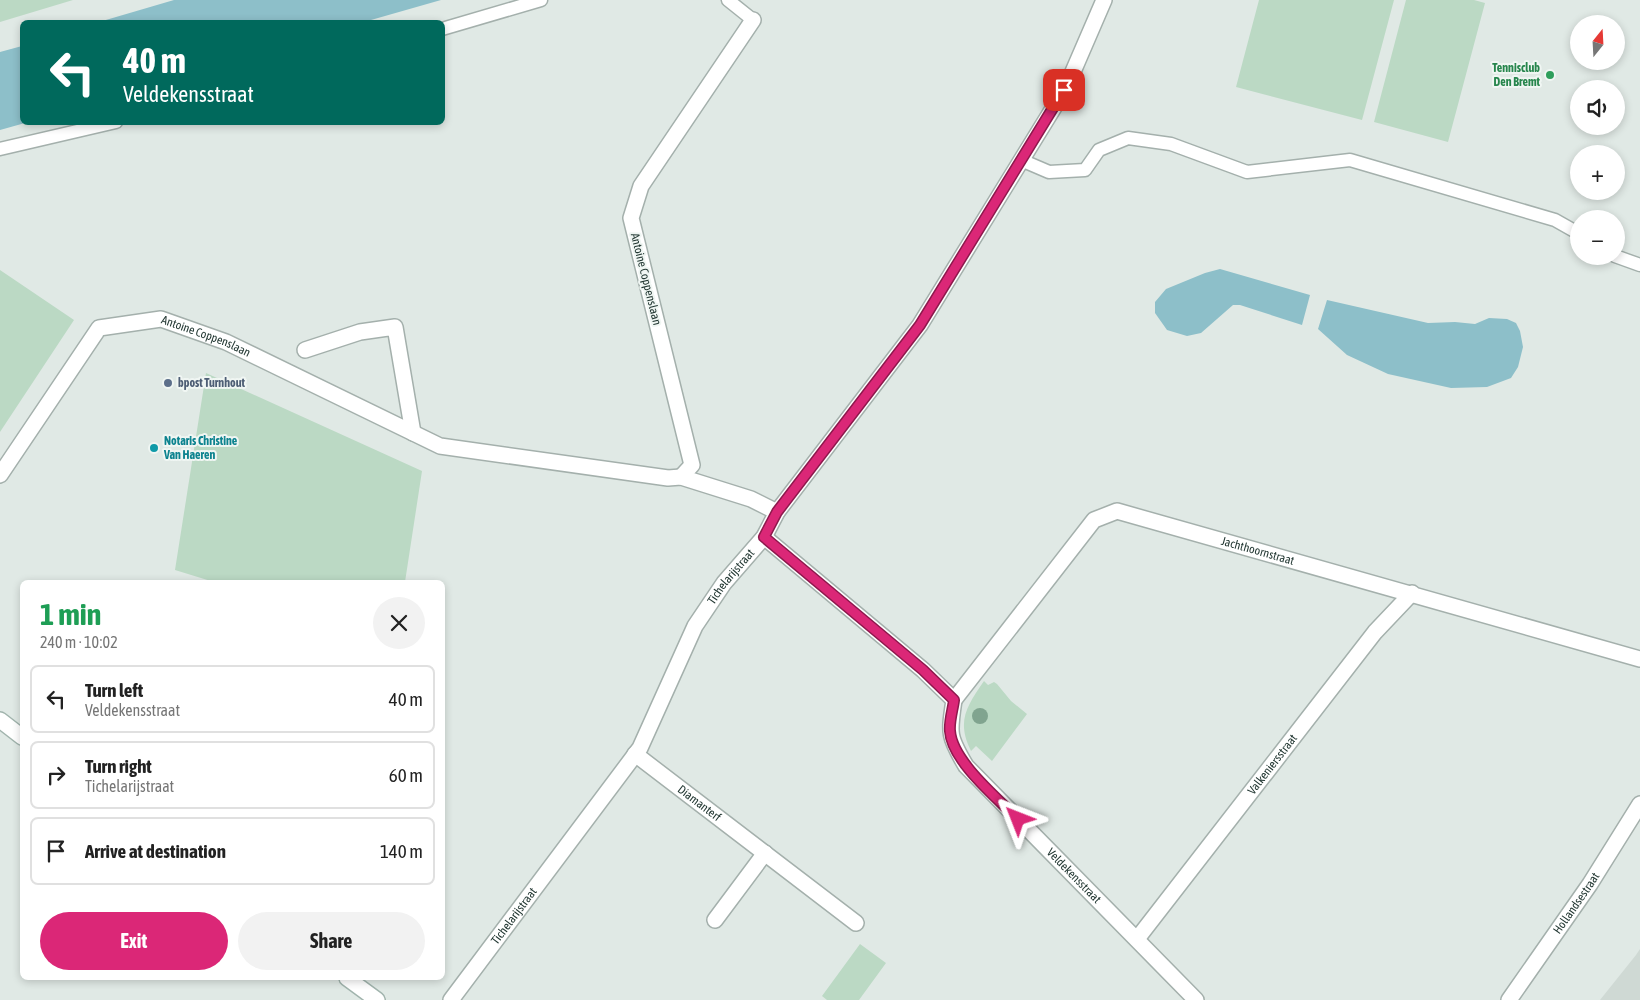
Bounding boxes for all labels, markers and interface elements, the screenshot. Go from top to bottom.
north arrow [1570,15,1625,70]
map controls [1570,15,1625,265]
icon: left [40,40,105,105]
text: 40 m [123,40,186,80]
place label: Tennisclub Den Bremt [1492,61,1541,89]
pin [1043,69,1085,111]
marker: Tennisclub Den Bremt [1544,69,1556,81]
icon: arrive [1050,76,1078,104]
button: sound [1570,80,1625,135]
text: Veldekensstraat [123,81,254,107]
button: + [1570,145,1625,200]
button: − [1570,210,1625,265]
street label: Antoine Coppenslaan [628,231,664,327]
street label: Antoine Coppenslaan [159,313,253,360]
place label: bpost Turnhout [178,376,245,390]
marker: bpost Turnhout [162,377,174,389]
place label: Notaris Christine Van Haeren [163,434,238,462]
marker: Notaris Christine Van Haeren [148,442,160,454]
street label: Jachthoornstraat [1220,534,1296,568]
street label: Tichelarijstraat [705,546,758,607]
text: 1 min [40,597,101,631]
button: close [373,597,425,649]
text: 240 m · 10:02 [40,633,118,651]
text: Turn left [85,679,143,701]
icon: left [42,685,70,713]
text: 40 m [389,688,423,710]
text: Veldekensstraat [85,701,180,719]
street label: Valkeniersstraat [1245,731,1300,797]
text: Turn right [85,755,152,777]
icon: right [42,761,70,789]
text: 60 m [389,764,423,786]
text: Tichelarijstraat [85,777,174,795]
street label: Diamanterf [675,782,724,825]
position arrow [991,792,1043,844]
icon: arrive [42,837,70,865]
text: Arrive at destination [85,840,226,862]
text: 140 m [380,840,423,862]
street label: Veldekensstraat [1044,845,1104,907]
street label: Hollandsestraat [1550,869,1603,937]
street label: Tichelarijstraat [488,885,540,947]
button: Exit [40,912,228,970]
button: Share [238,912,425,970]

